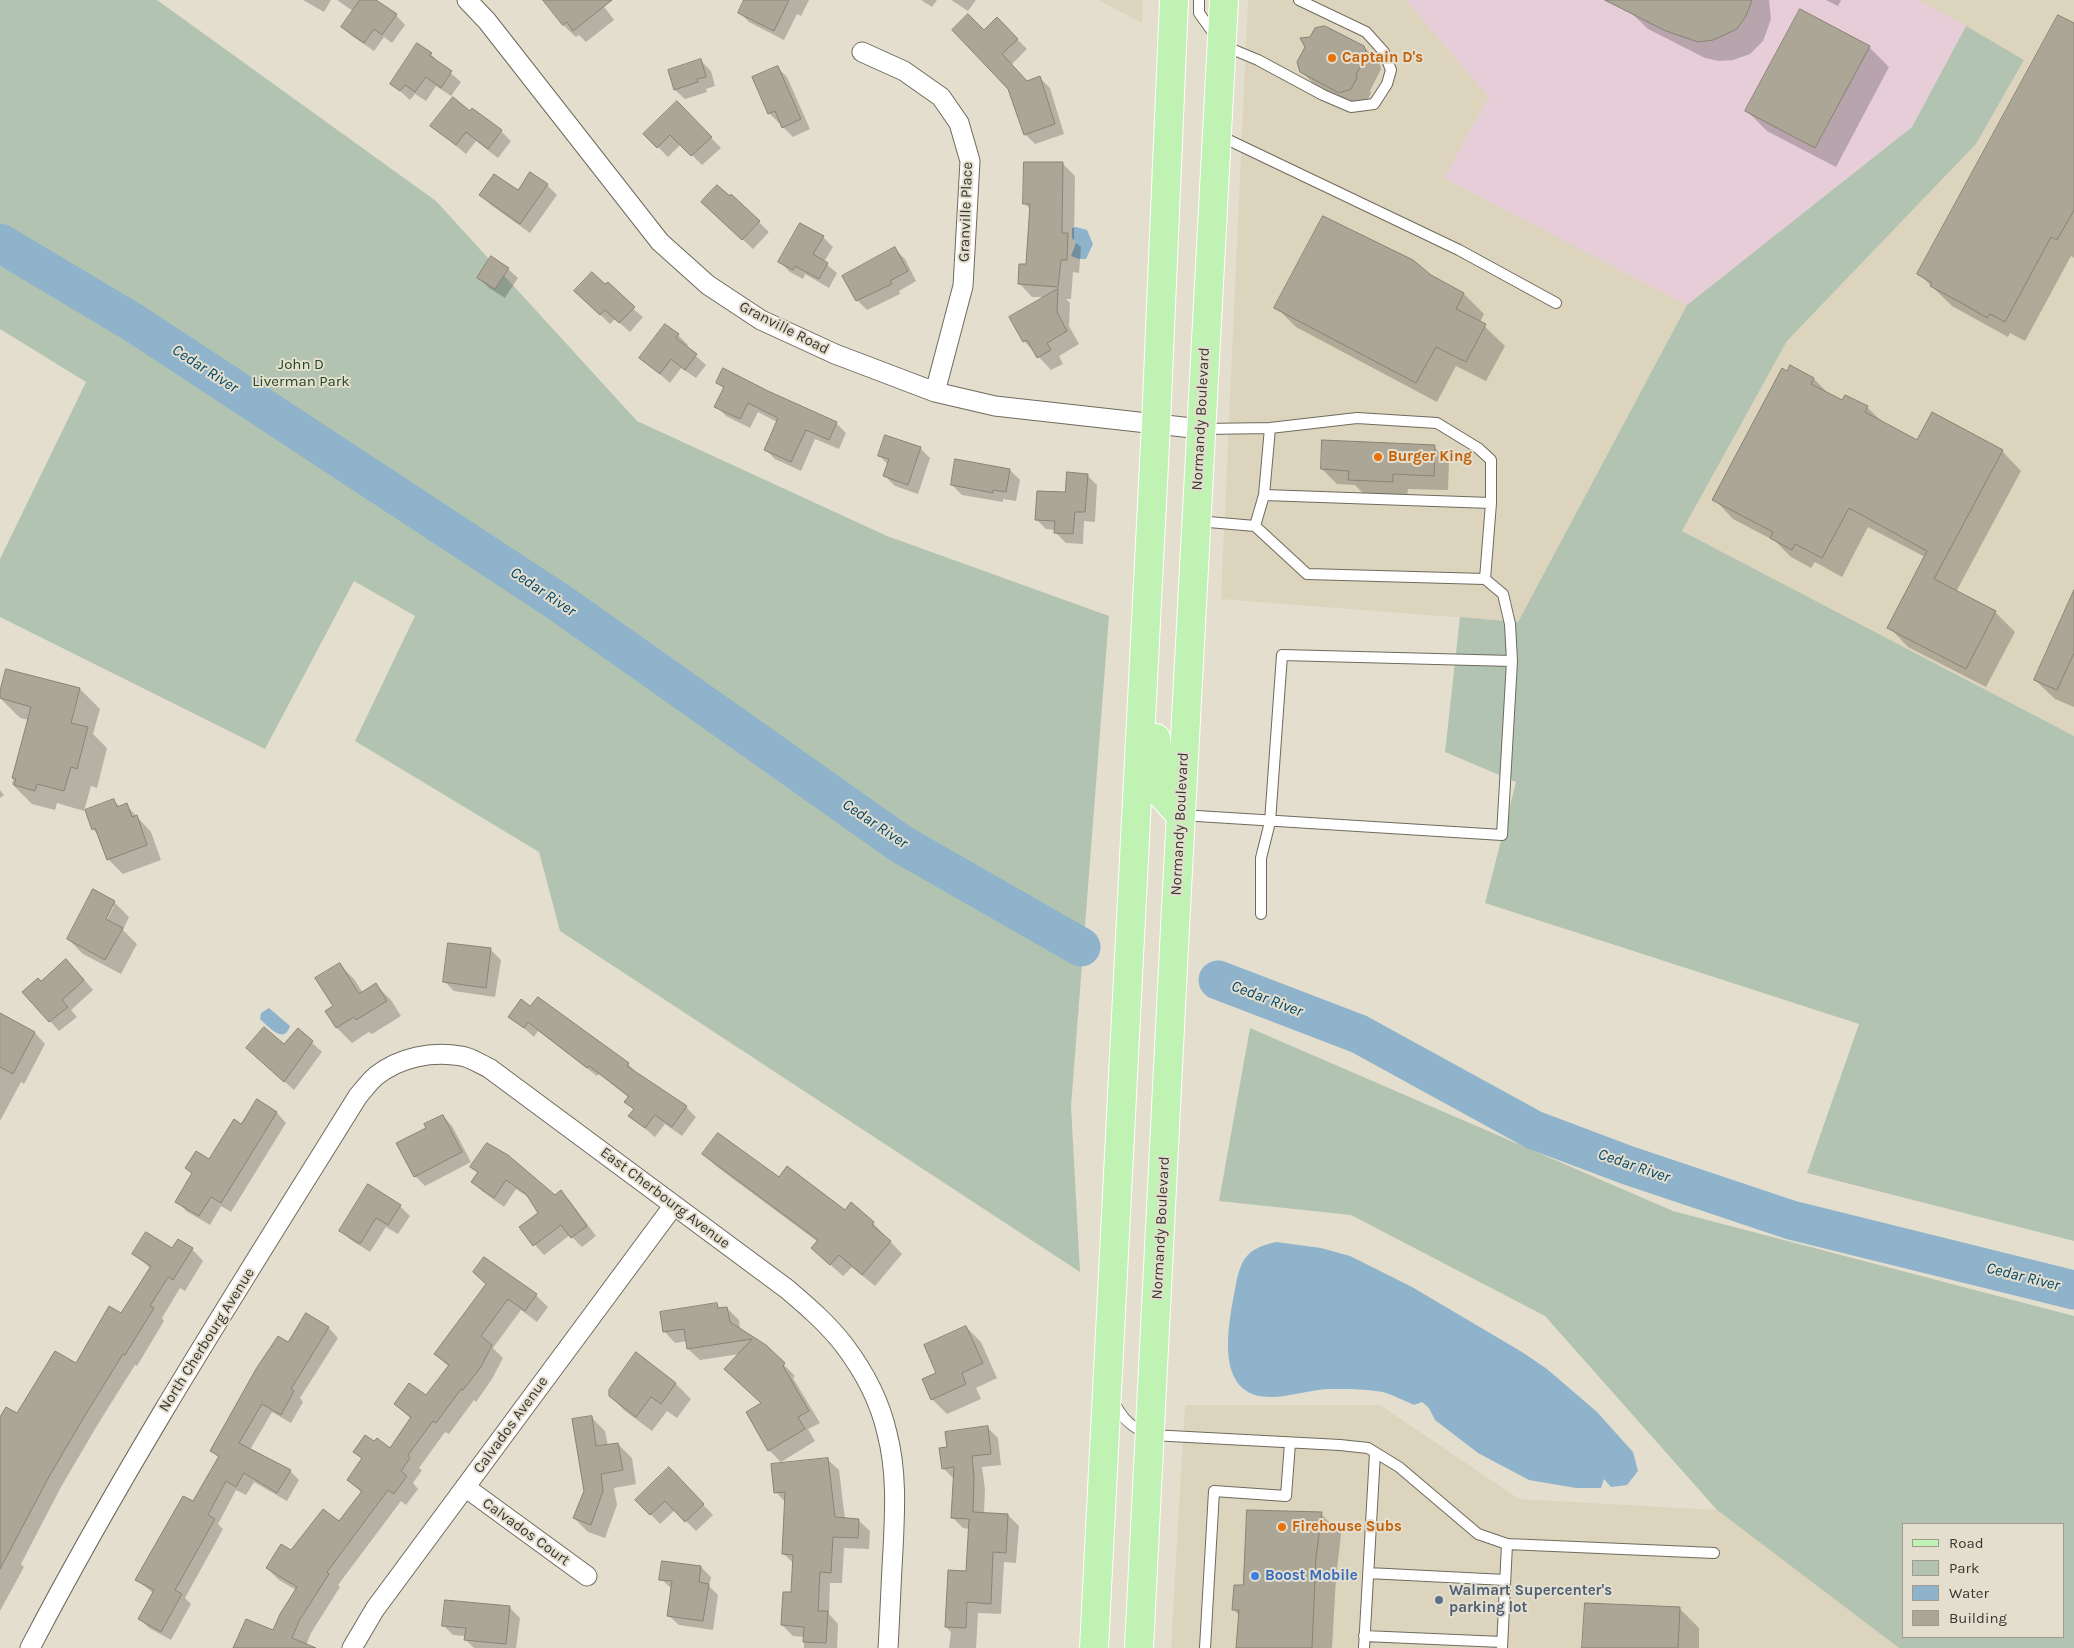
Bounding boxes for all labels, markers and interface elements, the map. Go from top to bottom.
place label: Captain D's [1342,49,1423,67]
marker: Captain D's [1326,52,1338,64]
street label: Granville Place [955,162,977,262]
street label: Granville Road [736,298,832,358]
water label: Cedar River [168,341,242,397]
street label: Normandy Boulevard [1188,347,1214,491]
park label: John D Liverman Park [252,356,350,391]
place label: Burger King [1388,448,1472,466]
marker: Burger King [1372,451,1384,463]
water label: Cedar River [507,563,579,621]
street label: Normandy Boulevard [1167,752,1193,896]
water label: Cedar River [839,795,911,853]
water label: Cedar River [1229,977,1305,1021]
street label: East Cherbourg Avenue [597,1143,733,1253]
water label: Cedar River [1595,1145,1673,1187]
street label: Normandy Boulevard [1148,1156,1174,1300]
water label: Cedar River [1984,1259,2062,1295]
street label: North Cherbourg Avenue [155,1265,259,1415]
street label: Calvados Avenue [470,1373,552,1477]
street label: Calvados Court [479,1494,573,1570]
place label: Firehouse Subs [1292,1518,1402,1536]
marker: Firehouse Subs [1276,1521,1288,1533]
legend [1902,1523,2064,1638]
text: Road [1949,1534,1984,1552]
text: Park [1949,1559,1979,1577]
place label: Boost Mobile [1265,1567,1358,1585]
marker: Boost Mobile [1249,1570,1261,1582]
place label: Walmart Supercenter's parking lot [1449,1582,1612,1617]
text: Water [1949,1584,1989,1602]
marker: Walmart Supercenter's parking lot [1433,1594,1445,1606]
text: Building [1949,1609,2007,1627]

